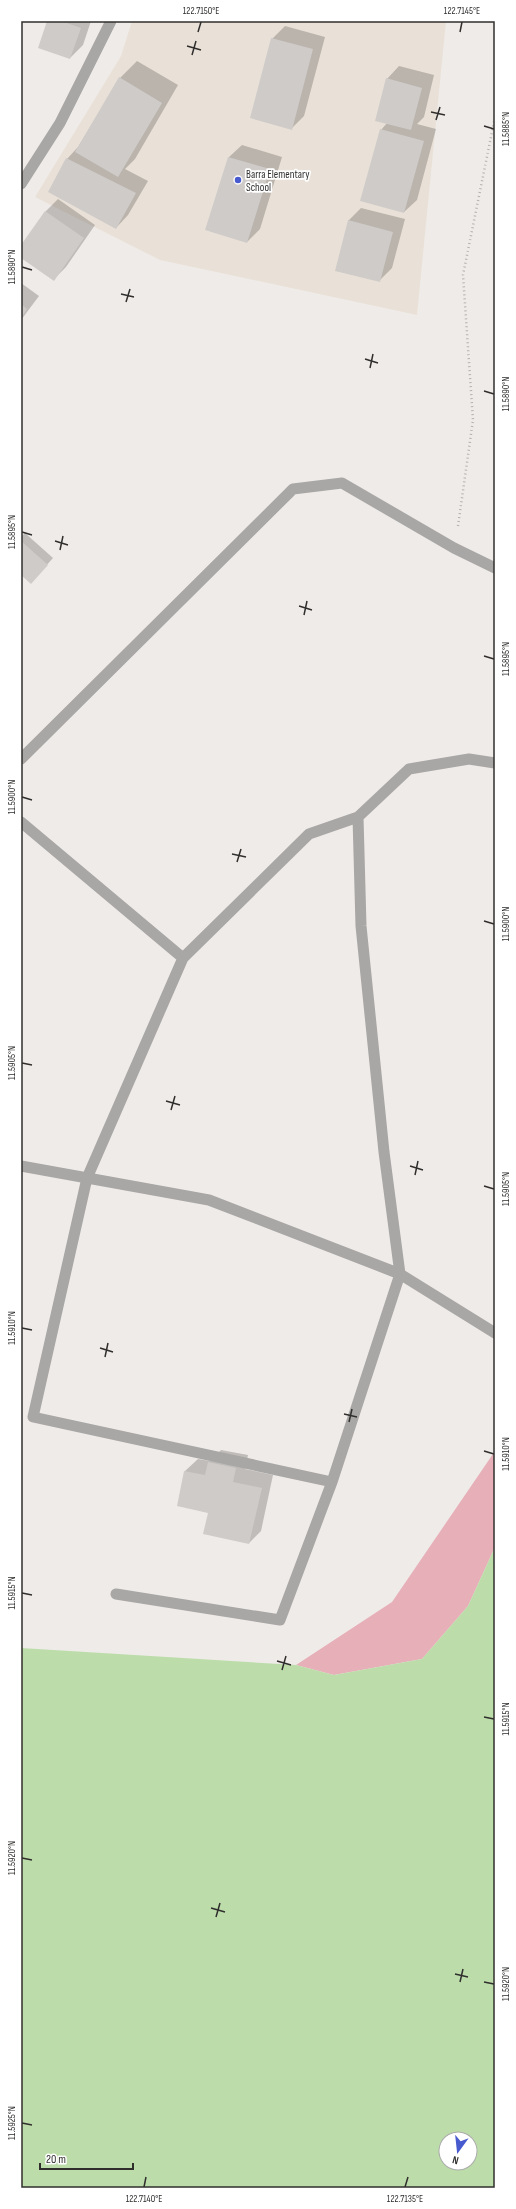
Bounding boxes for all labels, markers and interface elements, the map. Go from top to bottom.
text: 122.7150°E [183,5,219,17]
text: 122.7145°E [444,5,480,17]
text: 11.5885°N [500,112,512,146]
place label: Barra Elementary School [246,168,310,194]
marker: Barra Elementary School [233,175,243,185]
text: 11.5890°N [6,250,18,284]
text: 11.5890°N [500,377,512,411]
text: 11.5895°N [6,515,18,549]
text: 11.5895°N [500,642,512,676]
text: 11.5900°N [6,780,18,814]
text: 11.5900°N [500,907,512,941]
text: 11.5905°N [6,1046,18,1080]
text: 11.5905°N [500,1172,512,1206]
text: 11.5910°N [6,1311,18,1345]
text: 11.5910°N [500,1437,512,1471]
text: 11.5915°N [6,1576,18,1610]
text: 11.5915°N [500,1702,512,1736]
text: 11.5920°N [6,1841,18,1875]
text: 11.5920°N [500,1967,512,2001]
text: 11.5925°N [6,2106,18,2140]
north arrow [438,2131,478,2171]
scale bar [40,2145,133,2171]
text: 20 m [46,2152,66,2167]
text: N [451,2153,460,2167]
text: 122.7140°E [126,2193,162,2205]
text: 122.7135°E [387,2193,423,2205]

